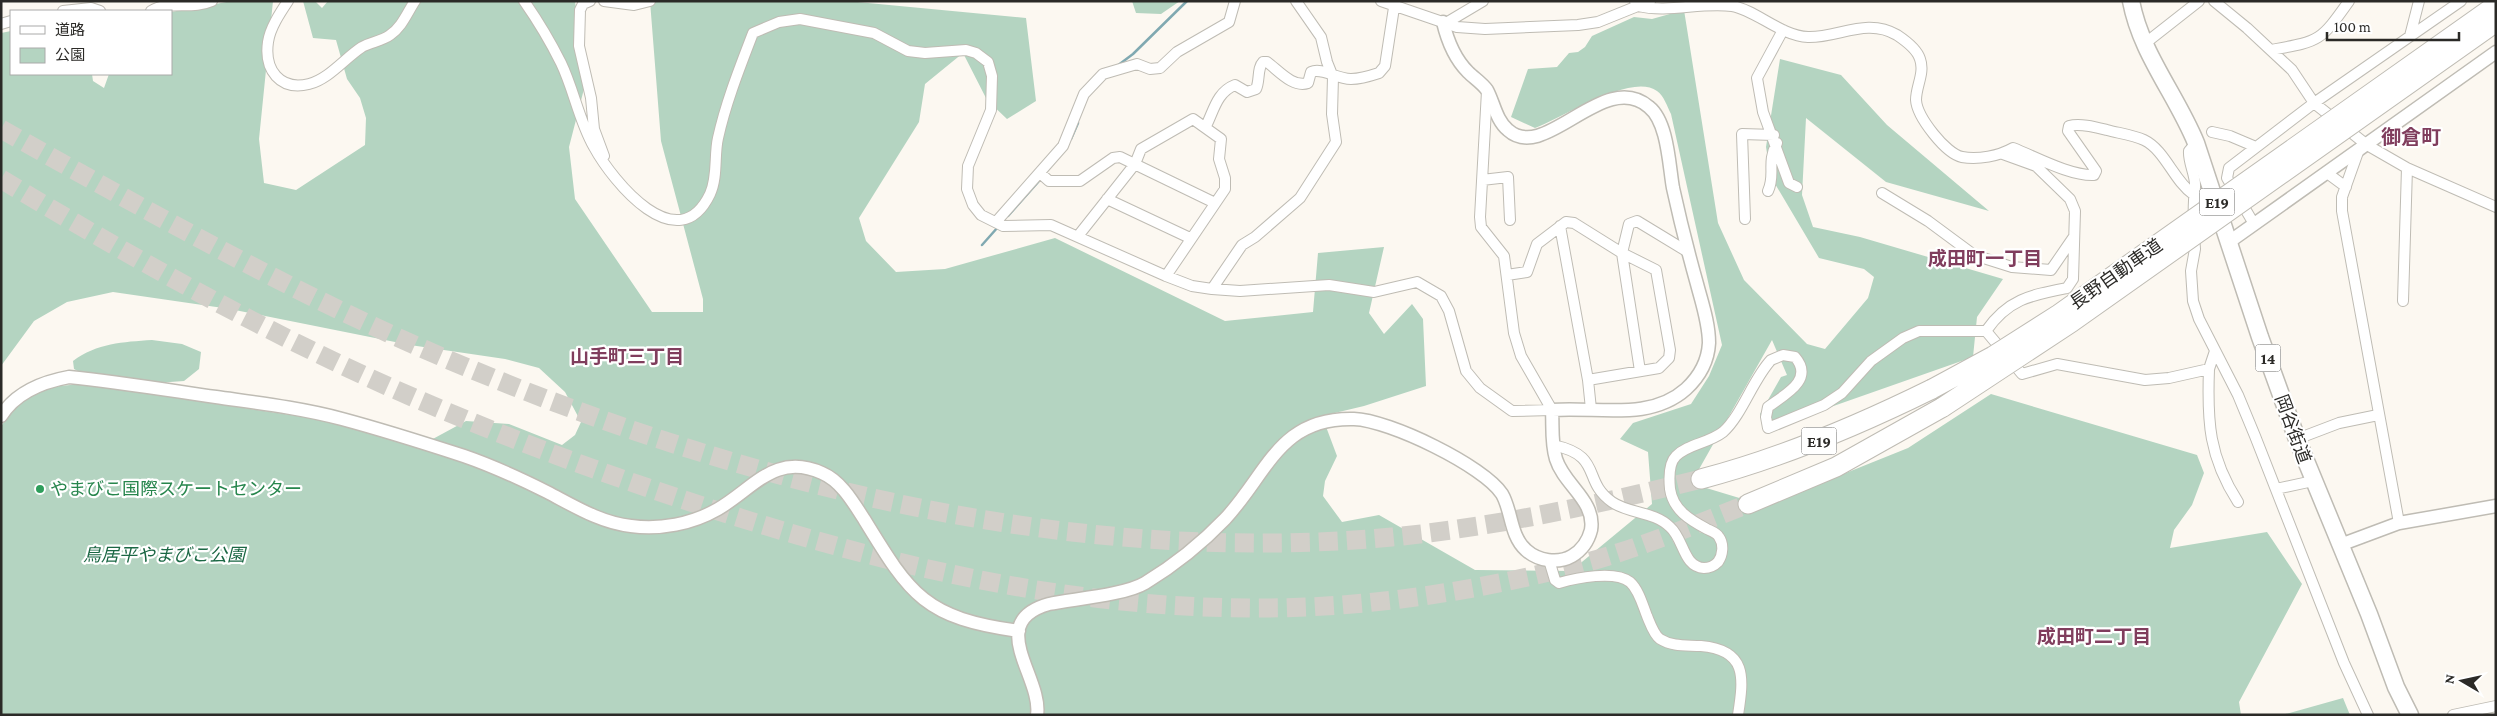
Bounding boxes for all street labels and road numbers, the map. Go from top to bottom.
road number: E19 [2200,188,2234,216]
street label: 長野自動車道 [2066,235,2166,313]
road number: 14 [2256,344,2280,372]
street label: 岡谷街道 [2271,392,2315,466]
road number: E19 [1802,428,1836,454]

